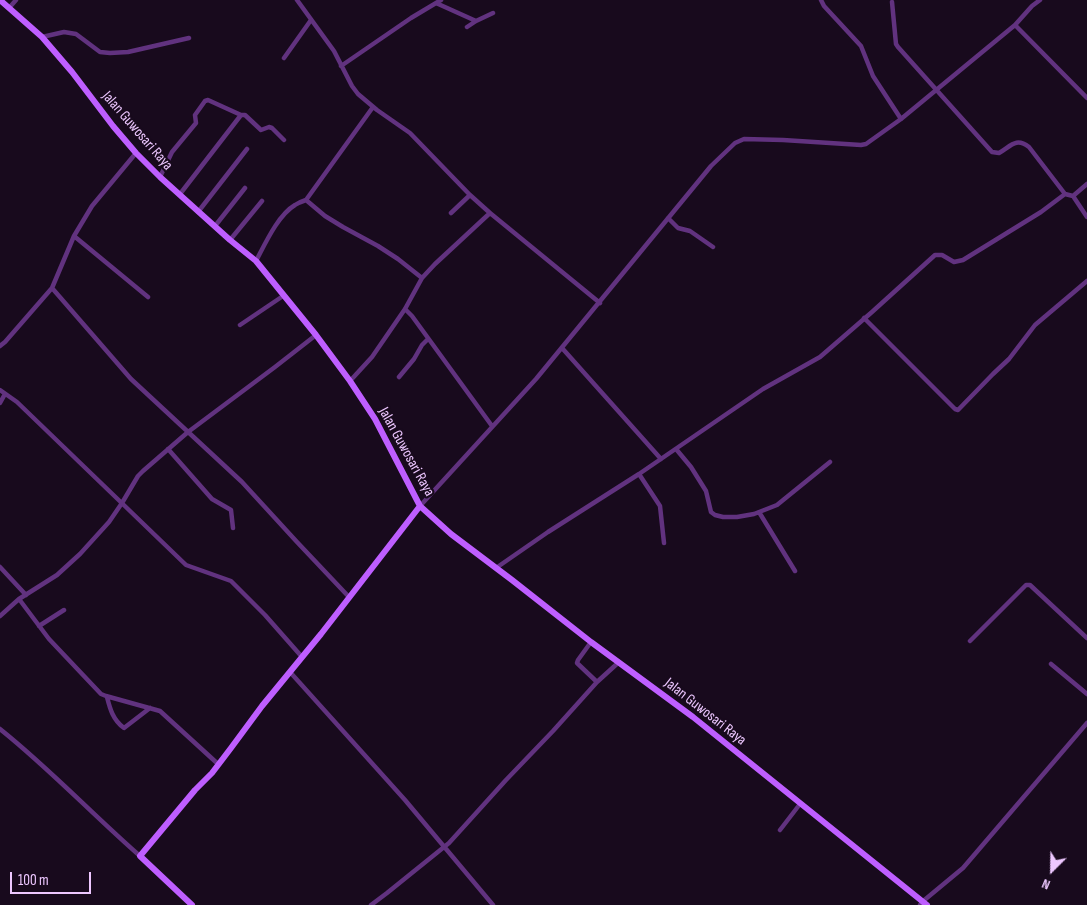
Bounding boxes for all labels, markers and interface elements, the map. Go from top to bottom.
street label: Jalan Guwosari Raya [98,88,176,174]
street label: Jalan Guwosari Raya [374,404,438,500]
street label: Jalan Guwosari Raya [660,674,750,750]
north arrow [1027,845,1077,895]
scale bar [12,862,94,894]
text: 100 m [18,871,49,890]
text: N [1039,875,1053,894]

